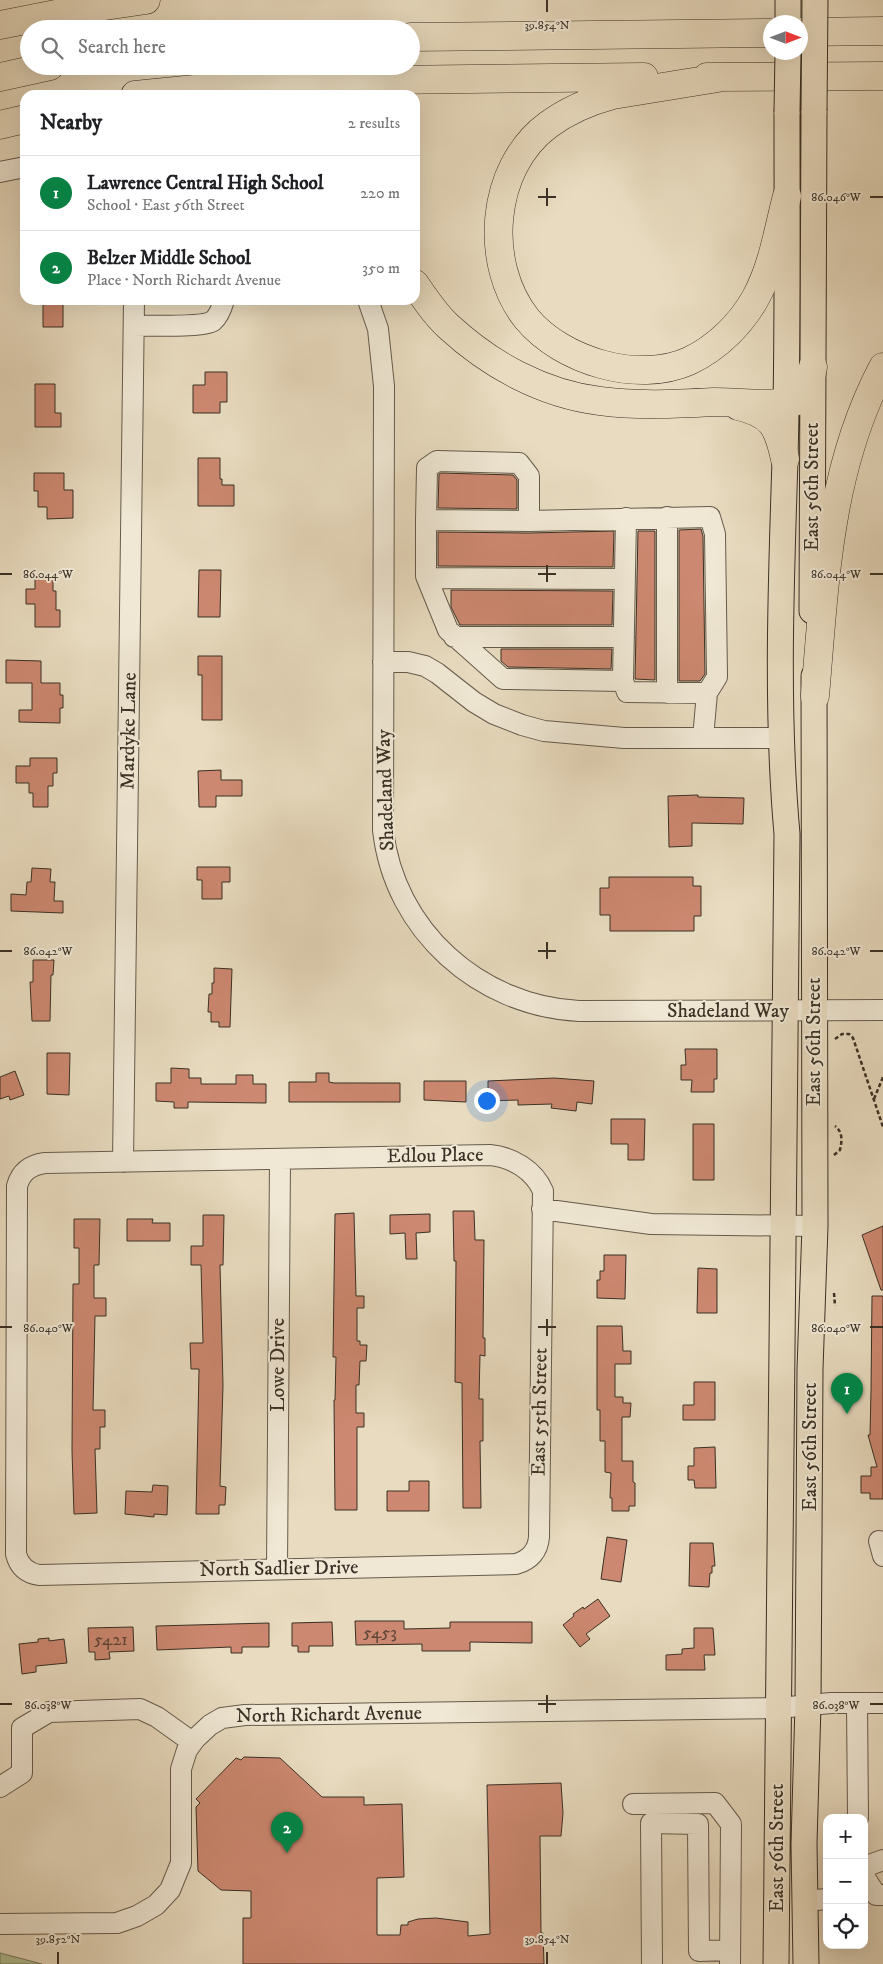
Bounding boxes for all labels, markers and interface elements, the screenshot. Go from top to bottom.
north arrow [763,15,808,60]
text: 39.854°N [524,18,570,33]
search box [20,20,420,75]
icon: search [38,34,66,62]
text: Search here [78,36,166,59]
text: Nearby [40,110,102,136]
text: 2 results [348,113,400,133]
text: Lawrence Central High School [87,172,323,195]
text: 1 [53,183,59,203]
text: 220 m [360,183,400,203]
text: 86.046°W [811,190,862,205]
text: School · East 56th Street [87,195,245,215]
text: Belzer Middle School [87,247,251,270]
text: 2 [52,258,60,278]
text: 350 m [362,258,400,278]
text: Place · North Richardt Avenue [87,270,281,290]
street label: East 56th Street [800,423,825,551]
text: 86.044°W [23,567,74,582]
text: 86.044°W [811,567,862,582]
street label: Mardyke Lane [115,672,143,790]
street label: Shadeland Way [371,728,401,851]
text: 86.042°W [23,944,74,959]
text: 86.042°W [811,944,862,959]
street label: East 56th Street [802,978,827,1106]
street label: Shadeland Way [667,999,789,1024]
your location [474,1088,500,1114]
street label: Edlou Place [386,1143,484,1169]
street label: Lowe Drive [266,1318,291,1412]
text: 86.040°W [23,1321,74,1336]
text: 86.040°W [811,1321,862,1336]
street label: East 55th Street [526,1348,554,1476]
pin: 1 [831,1373,863,1414]
street label: East 56th Street [798,1383,823,1511]
street label: North Sadlier Drive [199,1555,359,1583]
house number: 5453 [363,1622,397,1644]
house number: 5421 [94,1629,128,1651]
text: 86.038°W [25,1698,72,1713]
text: 86.038°W [813,1698,860,1713]
street label: North Richardt Avenue [236,1701,422,1729]
street label: East 56th Street [765,1784,790,1912]
pin: 2 [271,1812,303,1853]
map controls [823,1814,868,1949]
button: + [823,1814,868,1859]
button: − [823,1859,868,1904]
button: locate [823,1904,868,1949]
text: 39.852°N [36,1932,81,1947]
text: 39.854°N [524,1932,570,1947]

